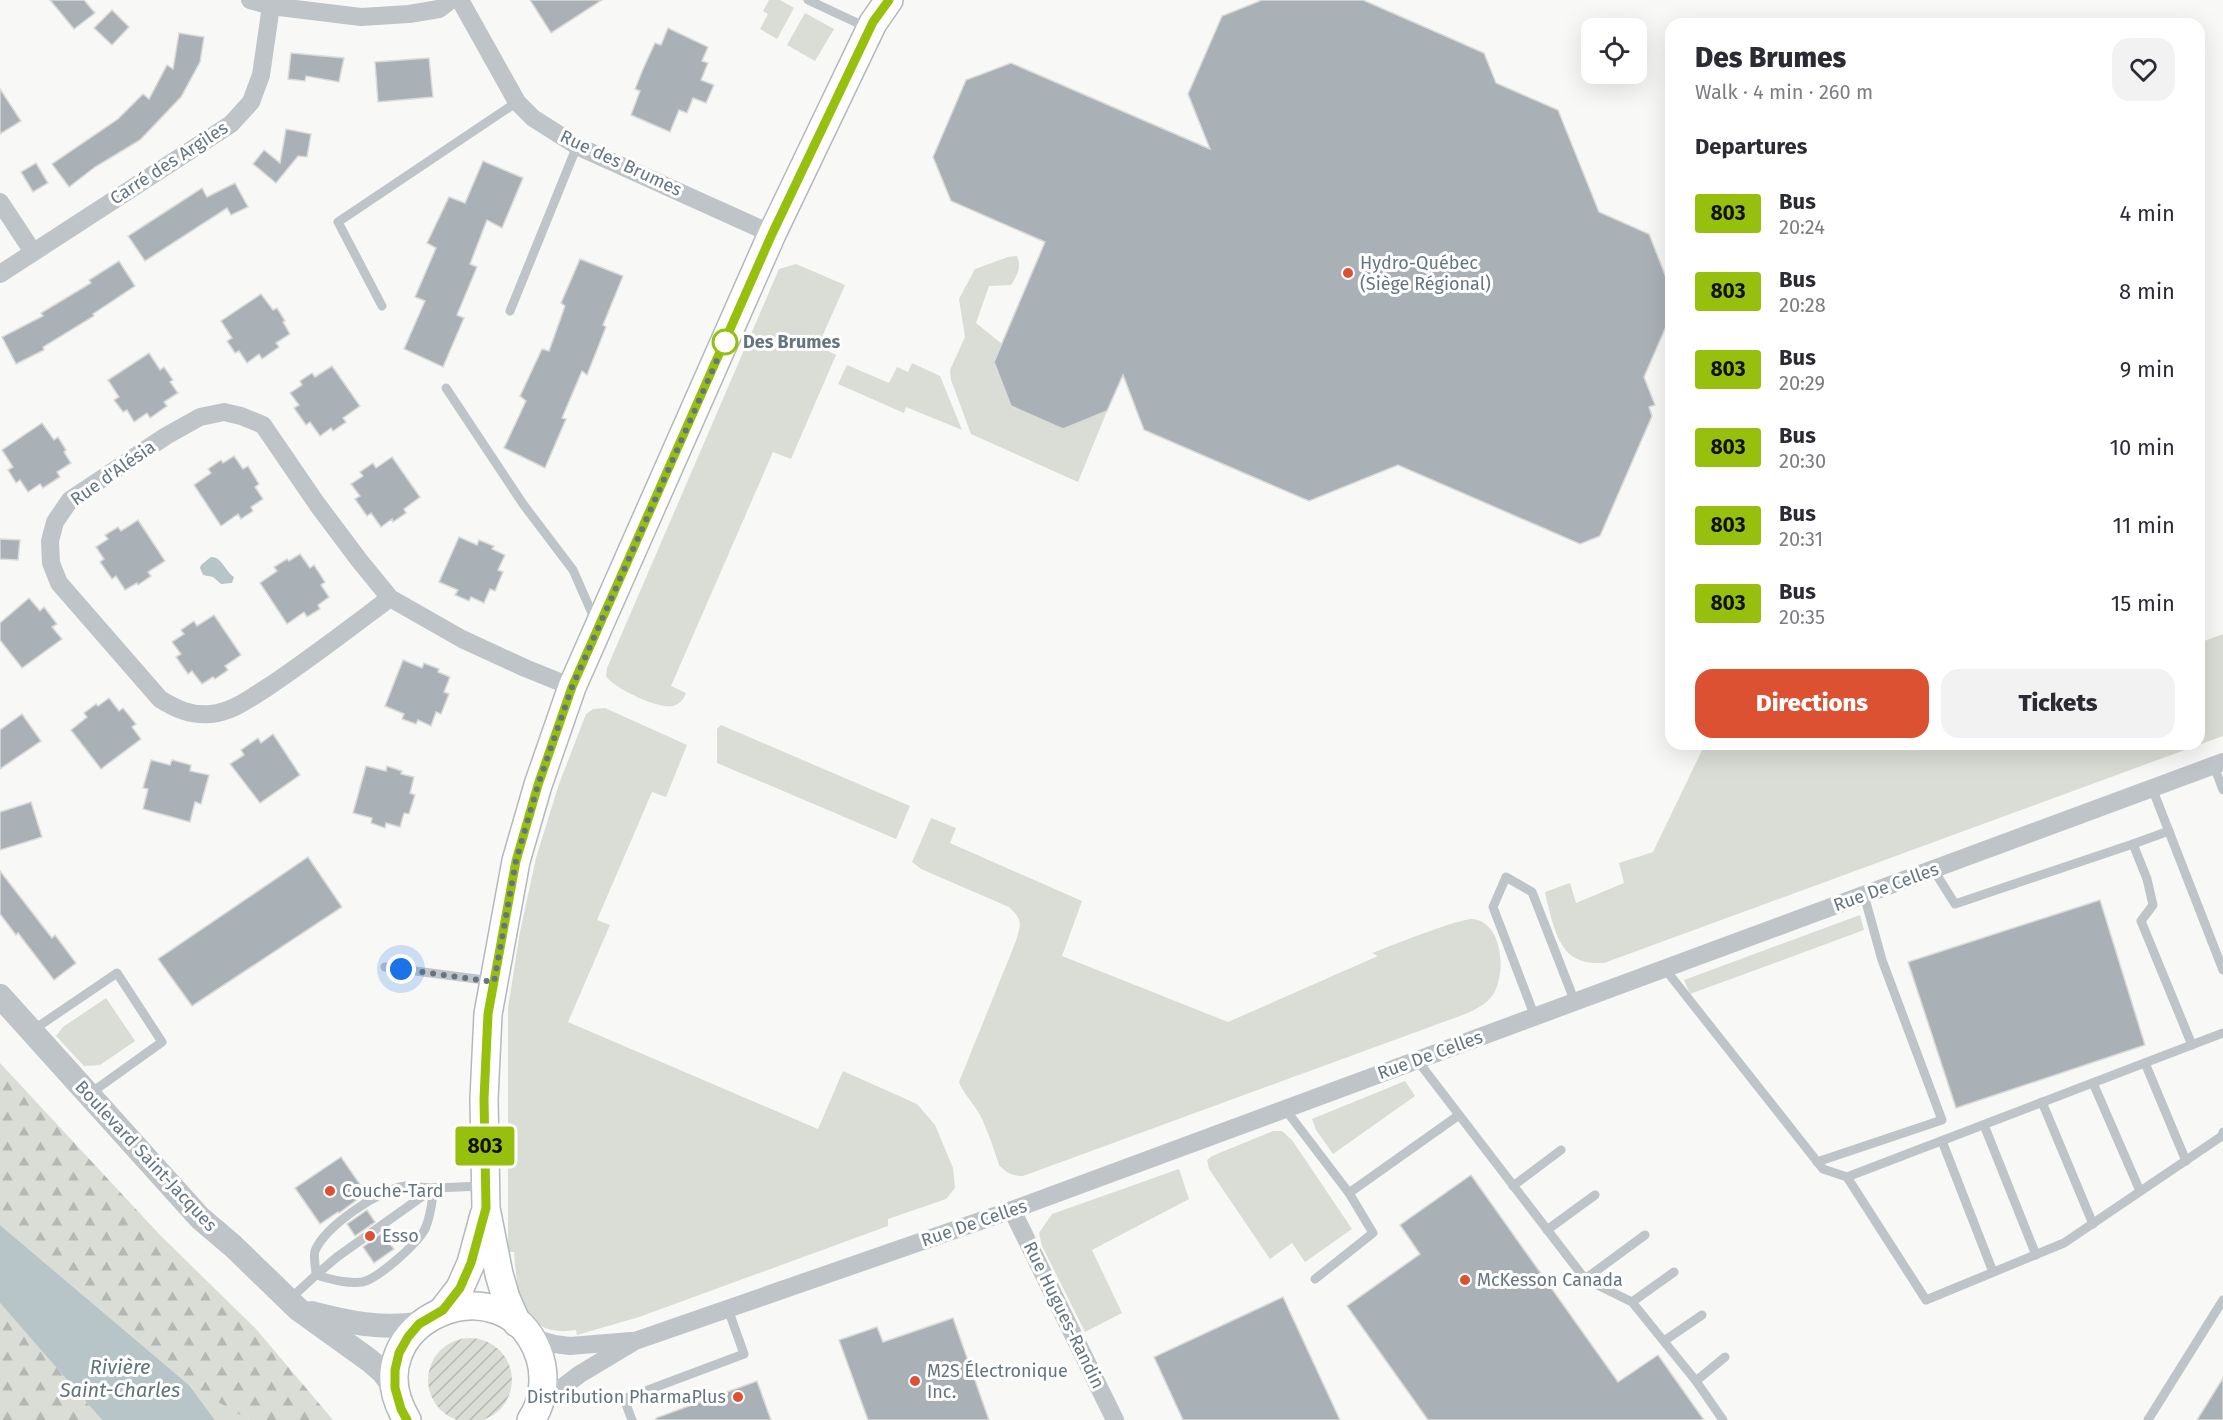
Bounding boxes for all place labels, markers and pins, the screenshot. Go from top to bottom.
place label: Hydro-Québec (Siège Régional) [1360,252,1491,295]
marker: Hydro-Québec (Siège Régional) [1341,266,1355,280]
marker: Des Brumes [712,329,738,355]
place label: Des Brumes [743,331,840,353]
place label: Couche-Tard [342,1180,443,1202]
marker: Couche-Tard [323,1184,337,1198]
place label: Esso [382,1225,419,1247]
marker: Esso [363,1229,377,1243]
place label: McKesson Canada [1477,1269,1623,1291]
marker: McKesson Canada [1458,1273,1472,1287]
place label: M2S Électronique Inc. [927,1359,1068,1403]
marker: M2S Électronique Inc. [908,1374,922,1388]
place label: Distribution PharmaPlus [527,1386,726,1408]
marker: Distribution PharmaPlus [731,1390,745,1404]

